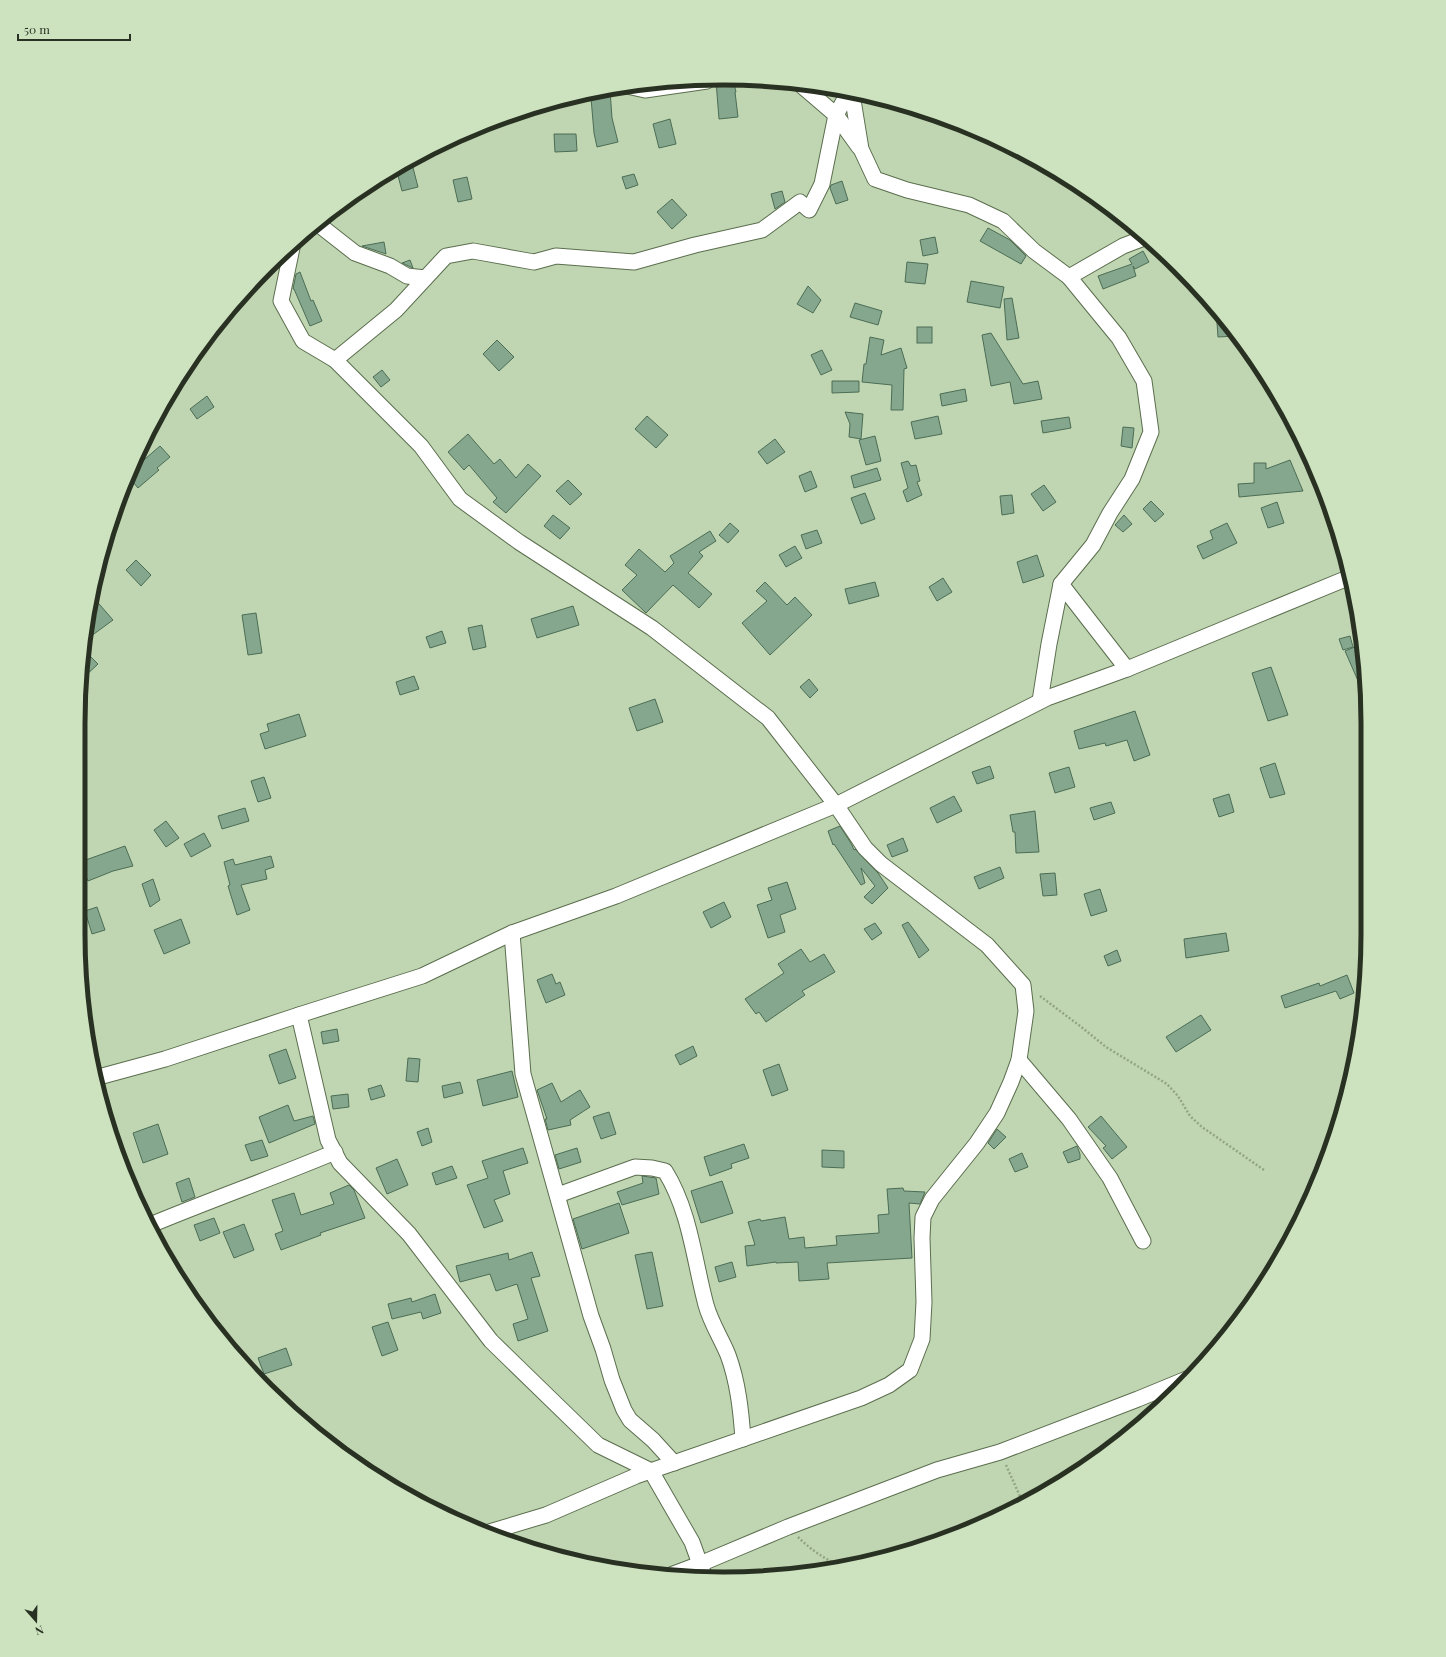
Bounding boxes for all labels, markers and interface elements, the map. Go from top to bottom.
scale bar [18,16,130,42]
text: 50 m [24,21,50,37]
north arrow [16,1601,56,1641]
text: N [33,1622,46,1639]

